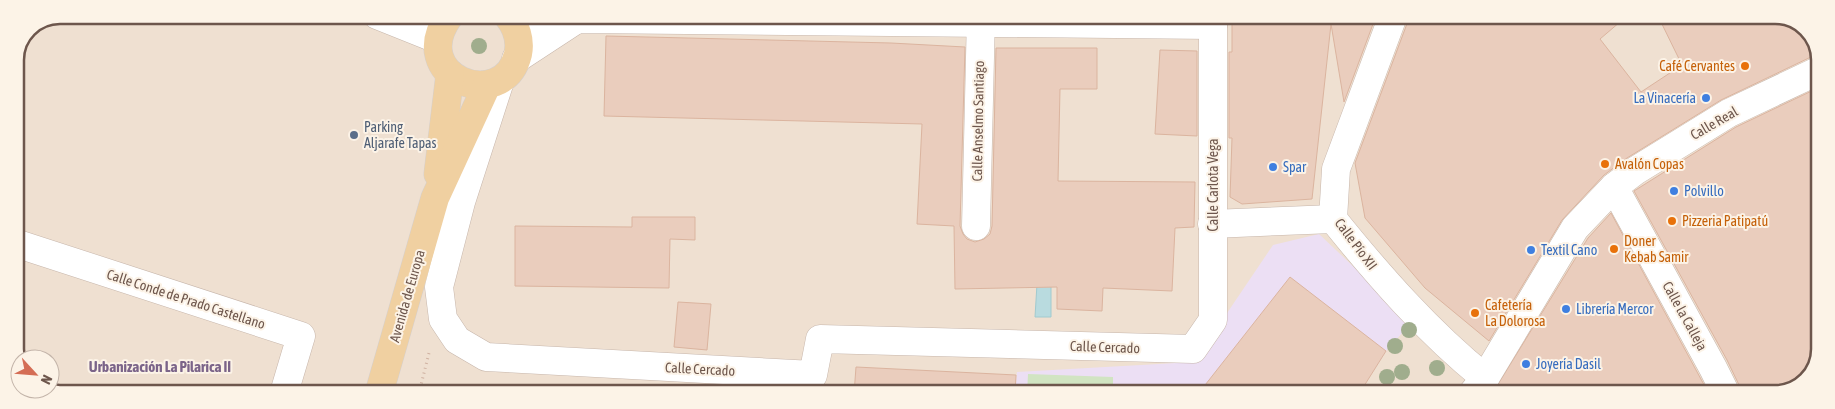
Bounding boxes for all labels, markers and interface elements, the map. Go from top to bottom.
place label: Café Cervantes [1659,58,1735,74]
street label: Calle Anselmo Santiago [969,60,987,182]
marker: Café Cervantes [1739,60,1751,72]
place label: La Vinacería [1633,90,1696,106]
marker: La Vinacería [1700,92,1712,104]
street label: Calle Real [1688,103,1741,143]
place label: Parking Aljarafe Tapas [364,119,437,151]
marker: Parking Aljarafe Tapas [348,129,360,141]
street label: Calle Carlota Vega [1205,139,1221,231]
place label: Avalón Copas [1615,156,1684,172]
marker: Avalón Copas [1599,158,1611,170]
place label: Spar [1283,159,1307,175]
marker: Spar [1267,161,1279,173]
place label: Polvillo [1684,183,1724,199]
marker: Polvillo [1668,185,1680,197]
place label: Pizzeria Patipatú [1682,213,1768,229]
street label: Calle Pío XII [1332,215,1380,273]
marker: Pizzeria Patipatú [1666,215,1678,227]
place label: Doner Kebab Samir [1624,233,1689,265]
place label: Textil Cano [1541,242,1597,258]
marker: Doner Kebab Samir [1608,243,1620,255]
marker: Textil Cano [1525,244,1537,256]
street label: Avenida de Europa [386,248,428,344]
street label: Calle Conde de Prado Castellano [105,266,267,332]
street label: Calle la Calleja [1659,279,1711,353]
place label: Cafetería La Dolorosa [1485,297,1546,329]
place label: Librería Mercor [1576,301,1654,317]
marker: Librería Mercor [1560,303,1572,315]
marker: Cafetería La Dolorosa [1469,307,1481,319]
street label: Calle Cercado [1070,338,1140,356]
north arrow [10,349,60,399]
place label: Joyería Dasil [1536,356,1601,372]
district label: Urbanización La Pilarica II [89,358,231,375]
marker: Joyería Dasil [1520,358,1532,370]
street label: Calle Cercado [665,359,735,379]
text: N [38,372,56,387]

